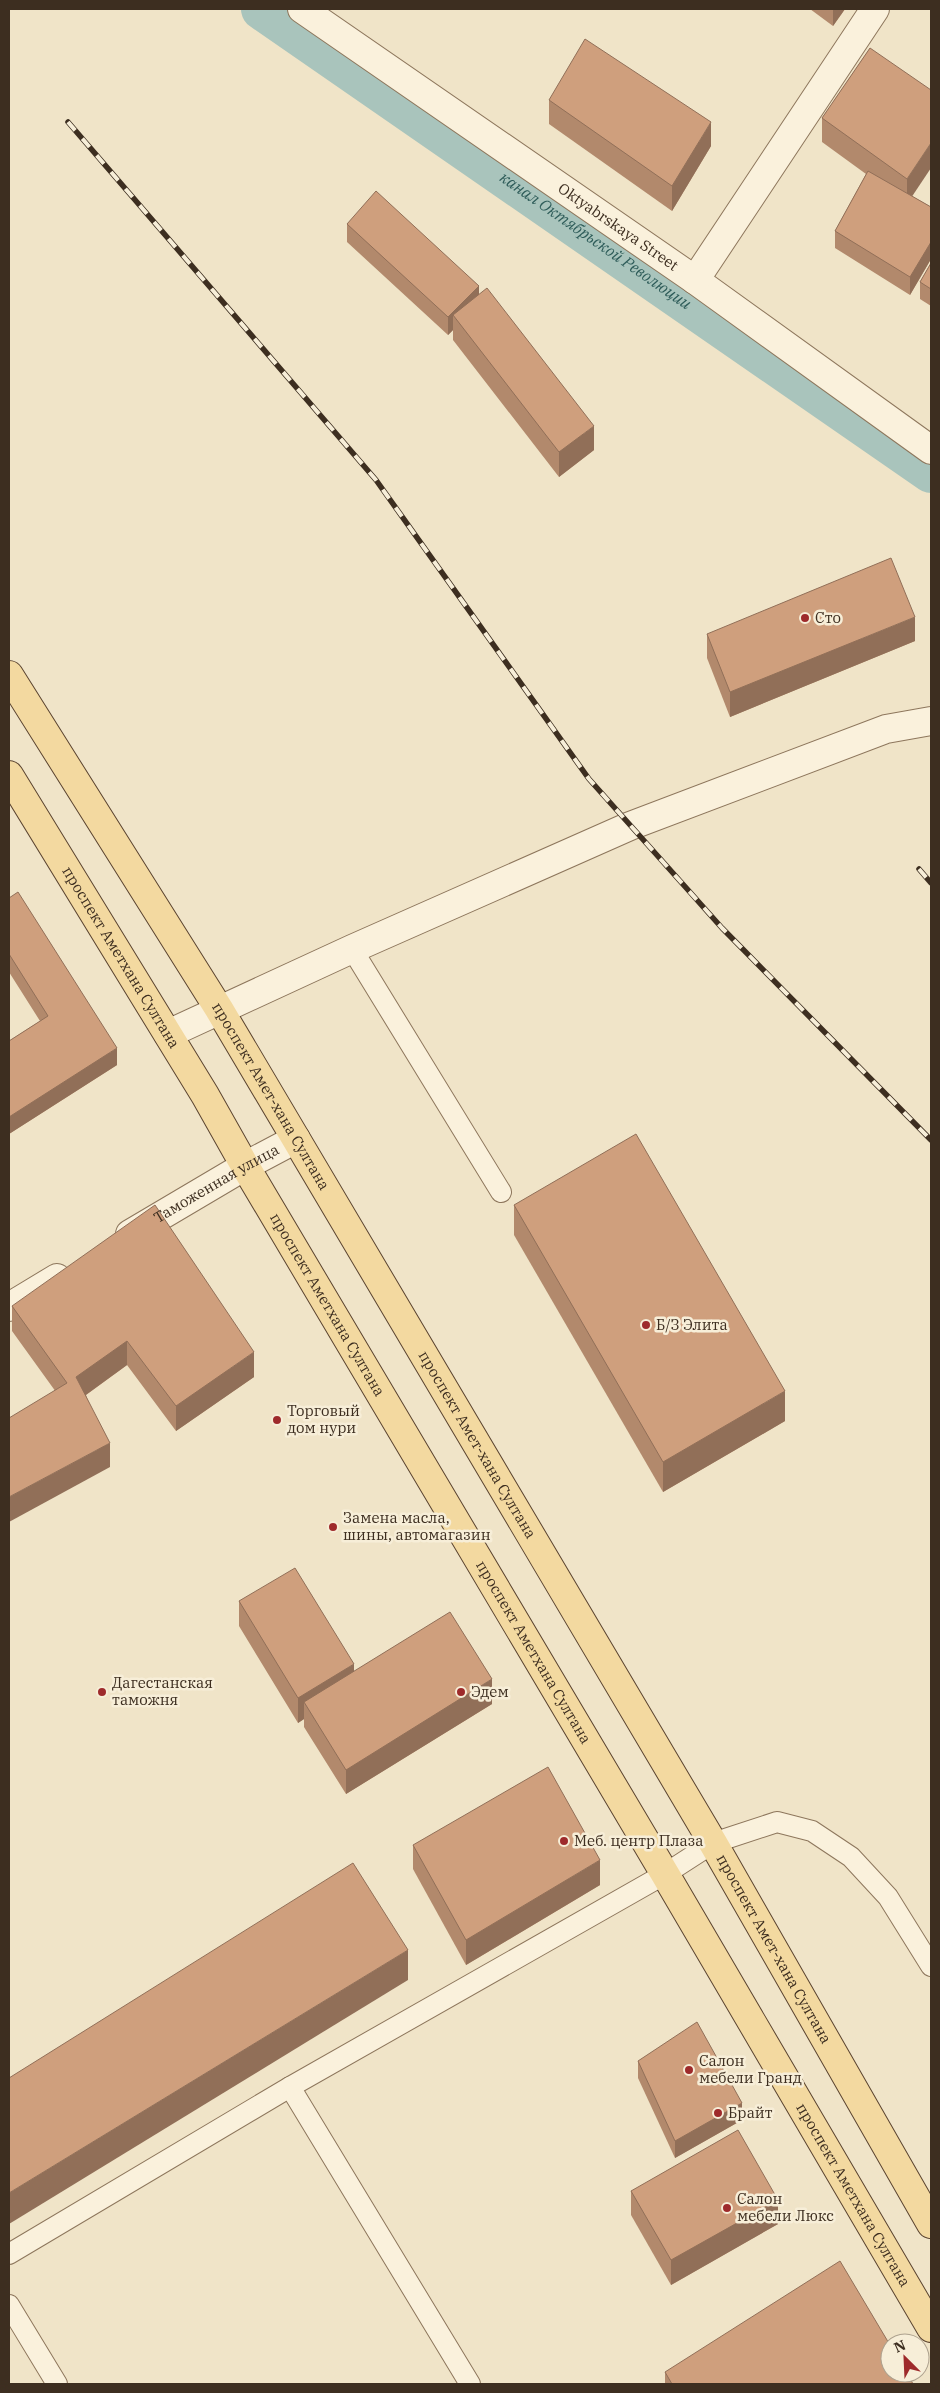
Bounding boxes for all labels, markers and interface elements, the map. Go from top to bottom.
water label: канал Октябрьской Революции [496,167,696,313]
street label: Oktyabrskaya Street [555,178,682,275]
place label: Сто [815,608,841,627]
marker: Сто [799,612,811,624]
street label: проспект Аметхана Султана [58,863,184,1052]
street label: проспект Амет-хана Султана [208,999,334,1193]
street label: Таможенная улица [150,1140,282,1227]
street label: проспект Аметхана Султана [266,1209,389,1400]
place label: Б/З Элита [656,1315,728,1334]
marker: Б/З Элита [640,1319,652,1331]
street label: проспект Амет-хана Султана [415,1347,541,1542]
place label: Торговый дом нури [287,1401,360,1437]
marker: Торговый дом нури [271,1414,283,1426]
place label: Замена масла, шины, автомагазин [343,1508,491,1544]
marker: Замена масла, шины, автомагазин [327,1521,339,1533]
street label: проспект Аметхана Султана [472,1557,596,1747]
place label: Дагестанская таможня [112,1673,213,1709]
place label: Эдем [471,1682,509,1701]
marker: Дагестанская таможня [96,1686,108,1698]
marker: Эдем [455,1686,467,1698]
place label: Меб. центр Плаза [574,1831,704,1850]
marker: Меб. центр Плаза [558,1835,570,1847]
street label: проспект Амет-хана Султана [712,1851,836,2047]
place label: Салон мебели Гранд [699,2051,802,2087]
marker: Салон мебели Гранд [683,2064,695,2076]
street label: проспект Аметхана Султана [792,2099,915,2290]
place label: Брайт [728,2103,773,2122]
marker: Брайт [712,2107,724,2119]
place label: Салон мебели Люкс [737,2189,834,2225]
marker: Салон мебели Люкс [721,2202,733,2214]
north arrow [880,2333,930,2383]
text: N [891,2336,908,2357]

